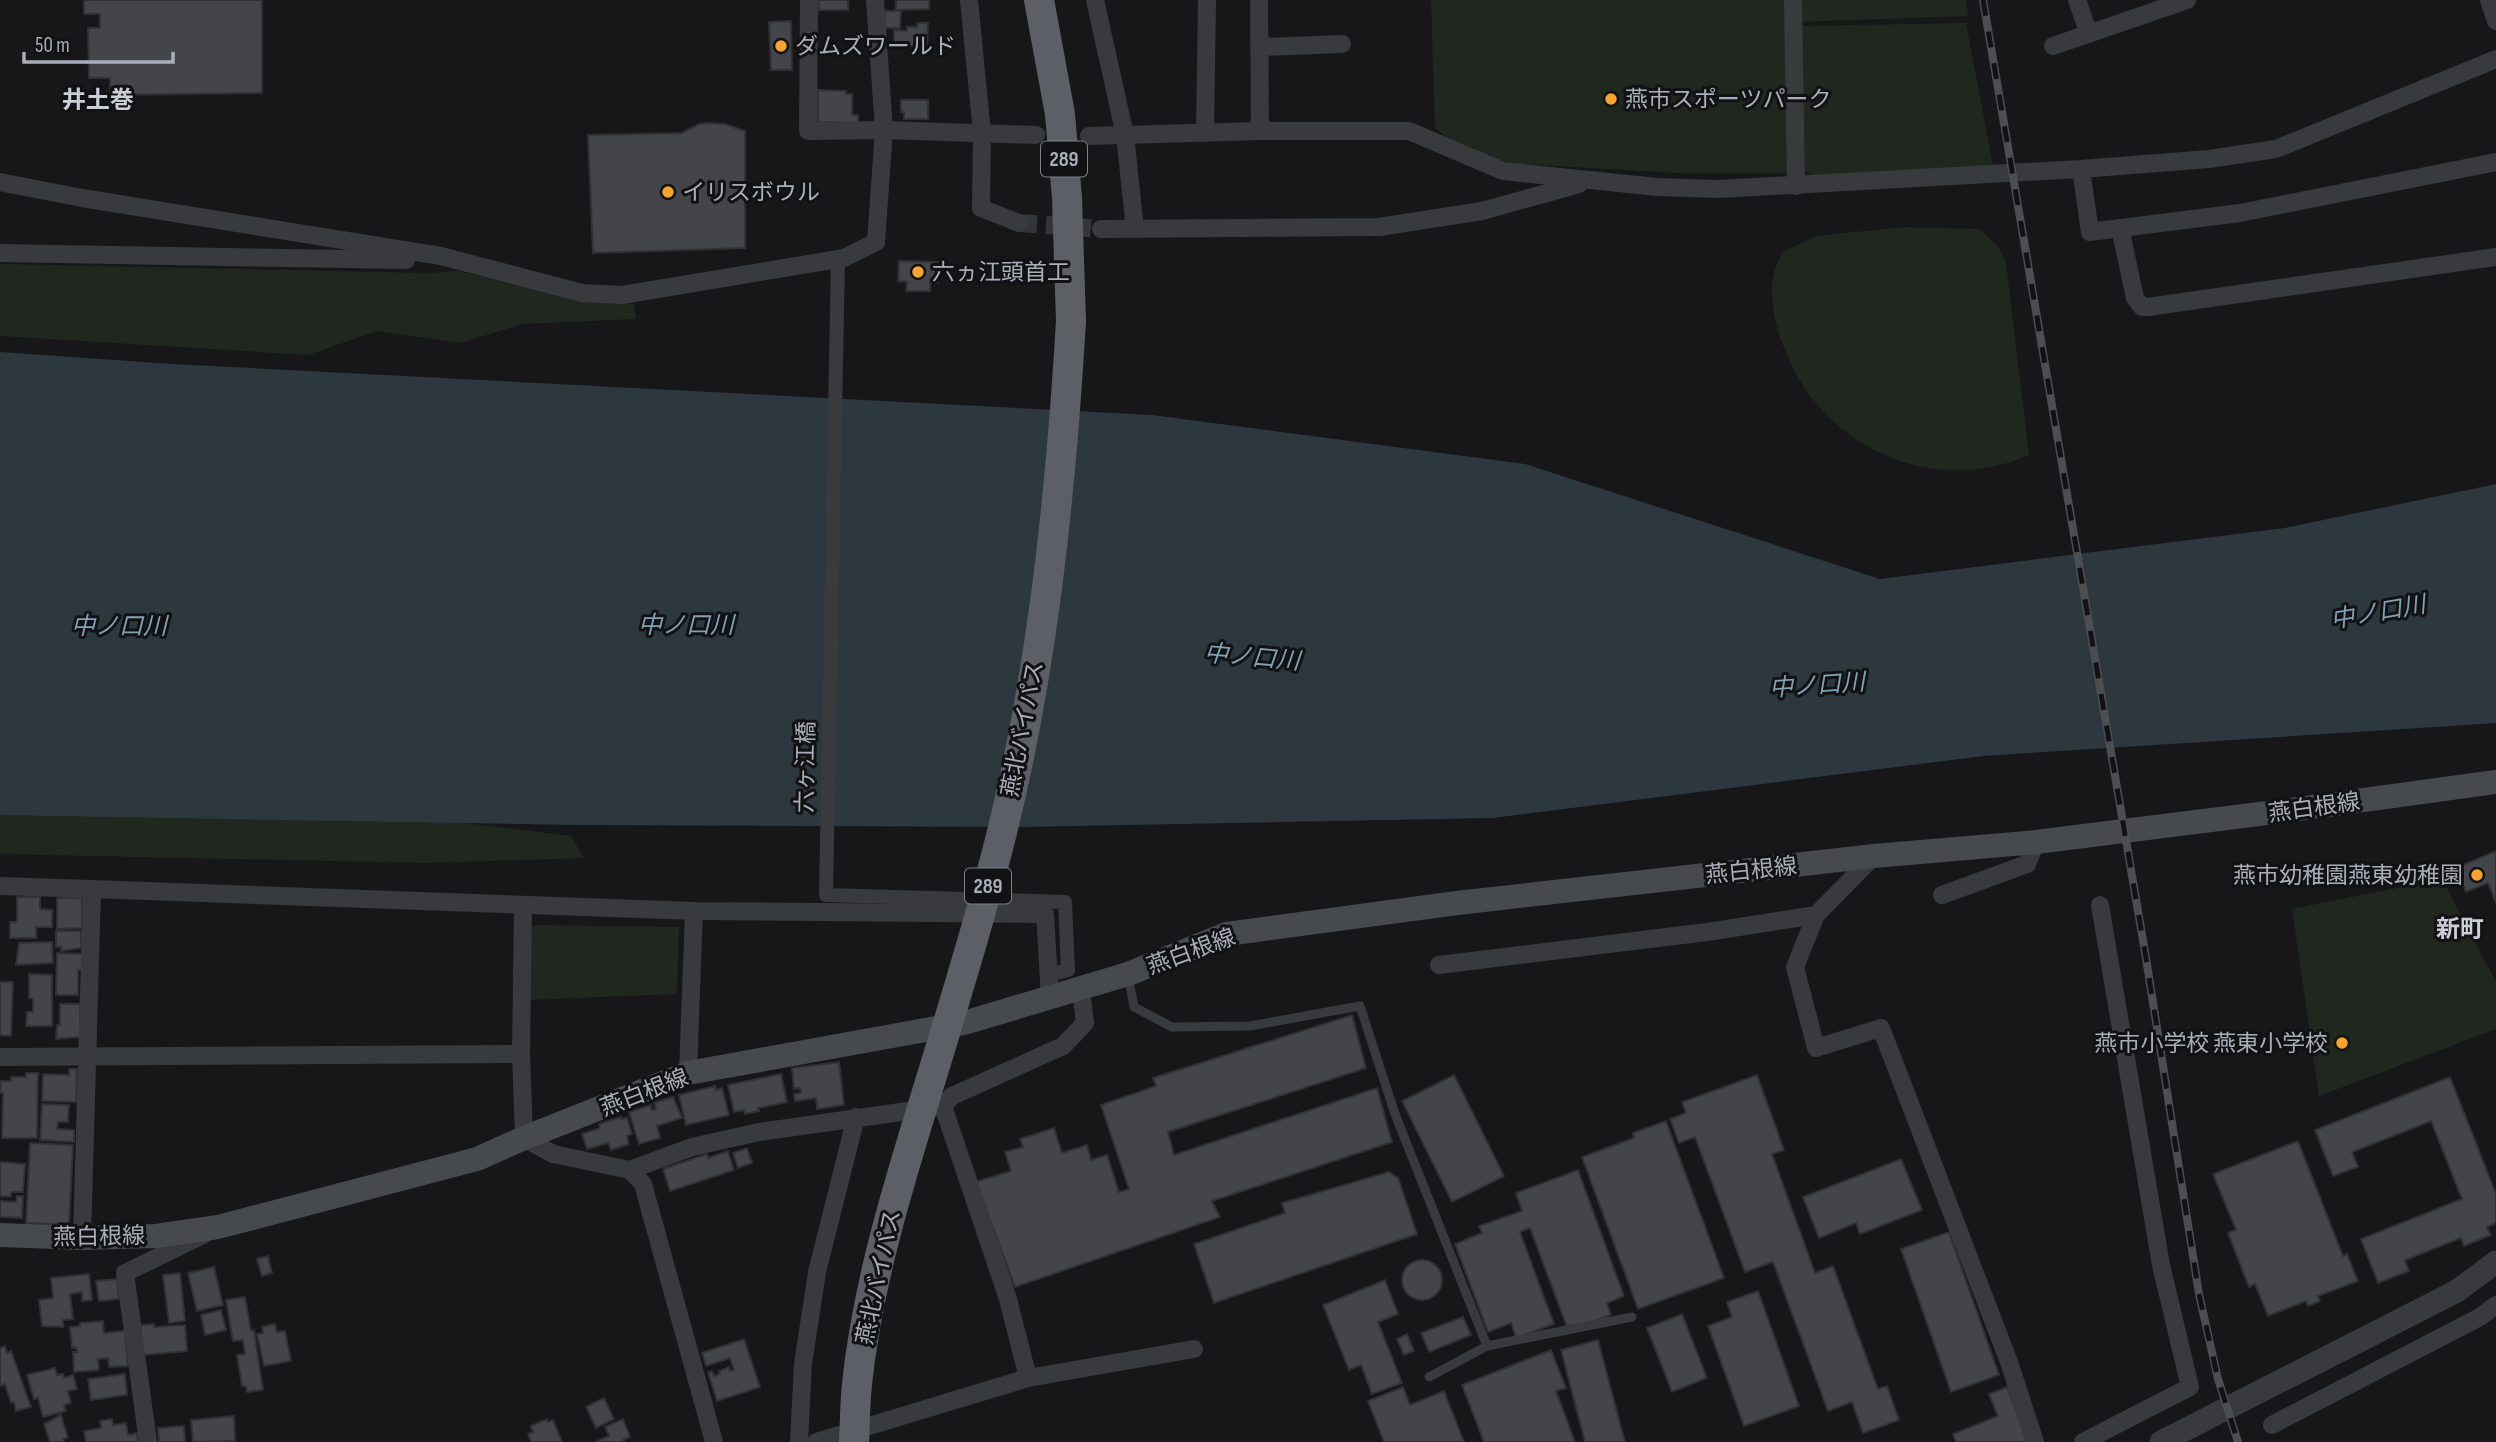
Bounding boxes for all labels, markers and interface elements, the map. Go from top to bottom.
scale bar [24,21,173,65]
text: 50 m [35,33,70,58]
place label: ダムズワールド [795,33,956,61]
marker: ダムズワールド [773,38,789,54]
district label: 井土巻 [62,86,134,115]
place label: 燕市スポーツパーク [1625,86,1832,114]
marker: 燕市スポーツパーク [1603,91,1619,107]
road number: 289 [1041,142,1087,176]
place label: イリスボウル [682,179,820,207]
marker: イリスボウル [660,184,676,200]
place label: 六ヵ江頭首工 [932,259,1070,287]
marker: 六ヵ江頭首工 [910,264,926,280]
water label: 中ノ口川 [2328,589,2431,635]
water label: 中ノ口川 [638,611,737,640]
water label: 中ノ口川 [71,612,170,641]
water label: 中ノ口川 [1203,639,1304,676]
street label: 燕北バイパス [996,659,1050,799]
water label: 中ノ口川 [1768,667,1869,703]
street label: 六ヶ江橋 [791,721,821,813]
street label: 燕白根線 [2267,788,2362,828]
street label: 燕白根線 [1704,852,1798,890]
place label: 燕市幼稚園燕東幼稚園 [2233,862,2463,890]
marker: 燕市幼稚園燕東幼稚園 [2469,867,2485,883]
road number: 289 [965,868,1011,903]
district label: 新町 [2436,915,2484,944]
street label: 燕白根線 [1143,923,1239,981]
place label: 燕市小学校 燕東小学校 [2094,1030,2328,1058]
marker: 燕市小学校 燕東小学校 [2334,1035,2350,1051]
street label: 燕白根線 [596,1063,692,1122]
street label: 燕北バイパス [851,1207,907,1347]
street label: 燕白根線 [53,1222,145,1252]

